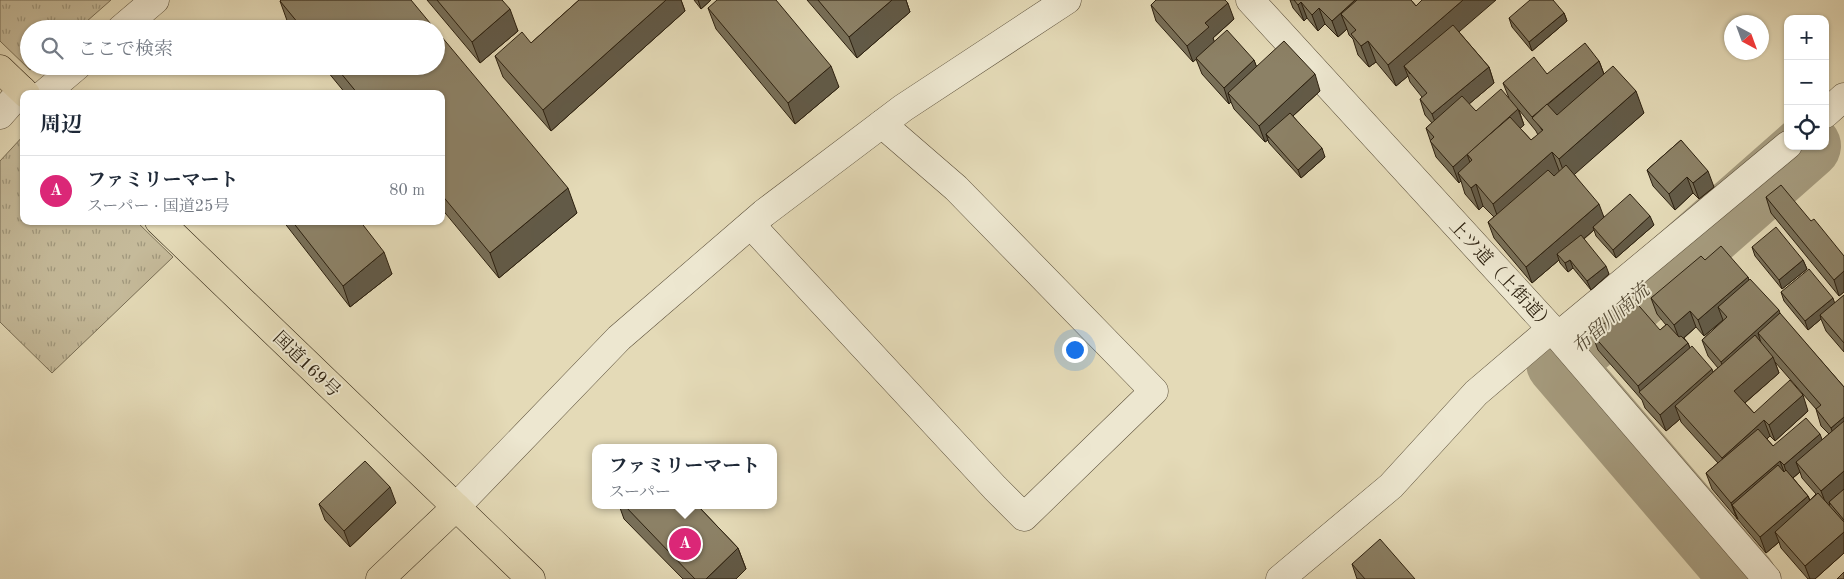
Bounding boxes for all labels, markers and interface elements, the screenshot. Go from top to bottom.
north arrow [1724,15,1769,60]
map controls [1784,15,1829,150]
button: + [1784,15,1829,60]
search box [20,20,445,75]
icon: search [38,34,66,62]
text: ここで検索 [78,41,173,60]
button: − [1784,60,1829,105]
button: locate [1784,105,1829,150]
text: 周辺 [40,115,82,136]
text: ファミリーマート [87,172,239,191]
text: A [50,183,62,199]
text: 80 m [389,183,425,199]
text: スーパー · 国道25号 [87,199,229,215]
street label: 上ツ道（上街道） [1446,216,1558,334]
water label: 布留川南流 [1568,278,1656,358]
street label: 国道169号 [269,327,345,401]
your location [1062,337,1088,363]
popup [592,444,777,509]
text: ファミリーマート [609,458,760,477]
text: スーパー [609,485,671,501]
pin: A [669,525,701,563]

